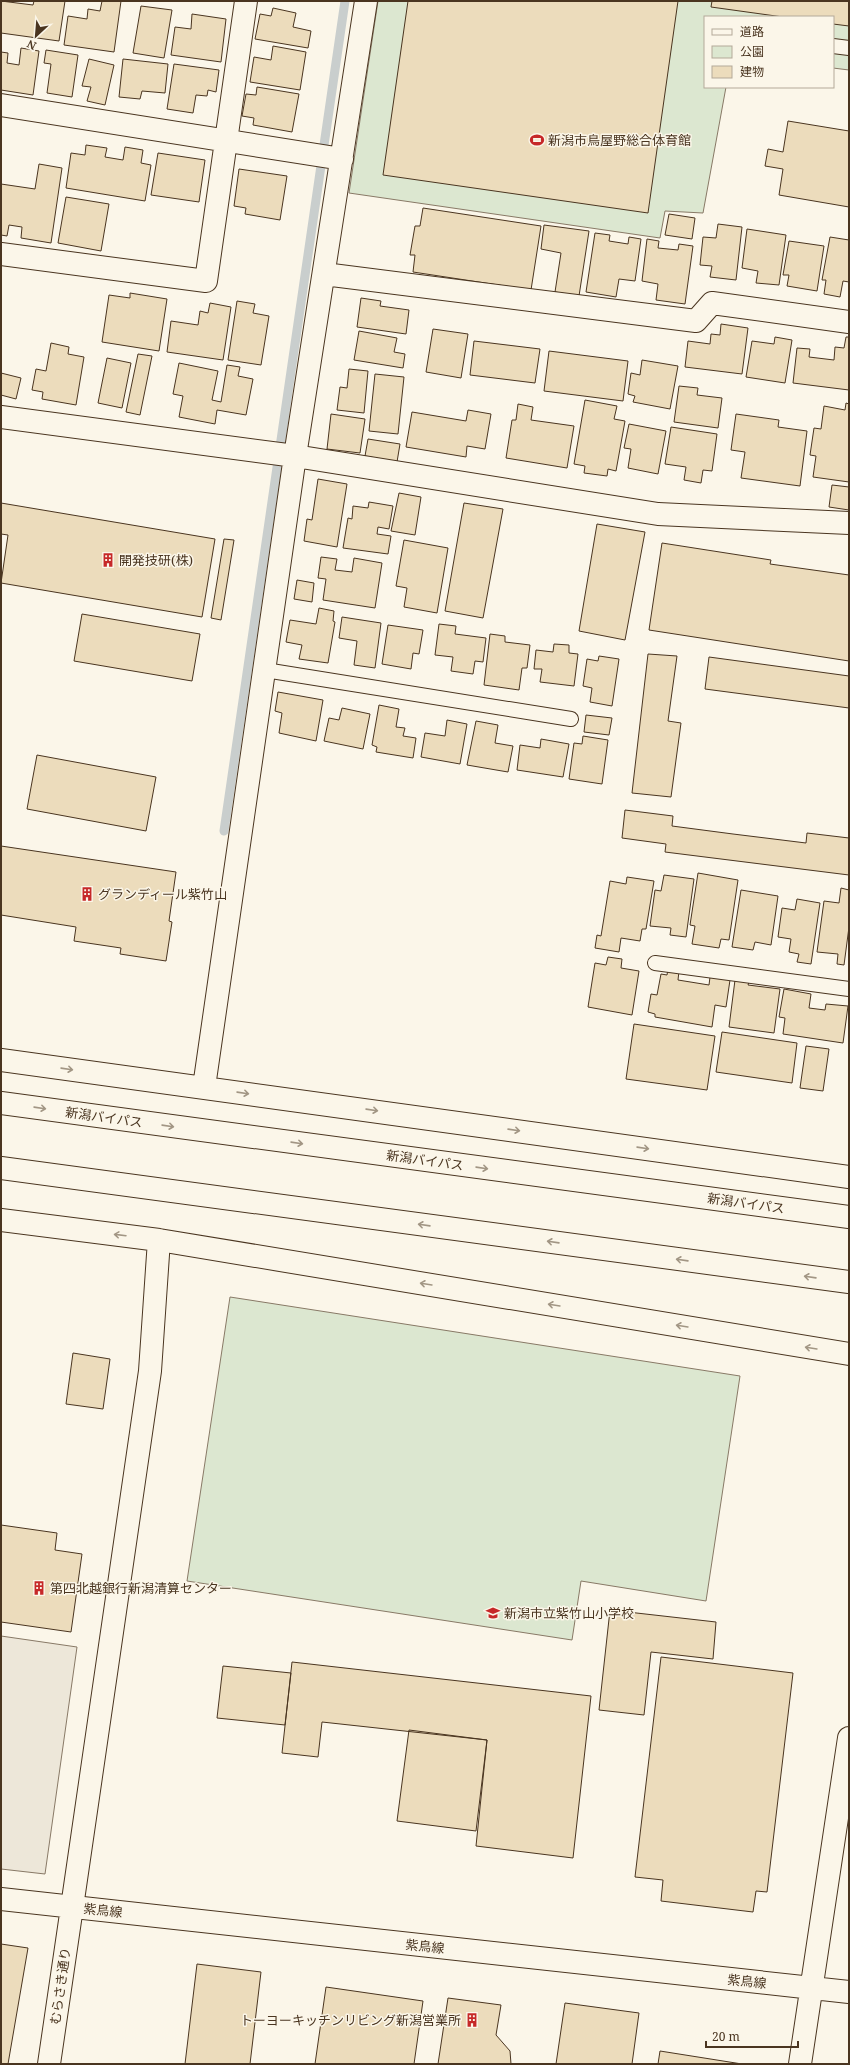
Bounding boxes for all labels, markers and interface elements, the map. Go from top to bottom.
north arrow [16,16,56,56]
legend [704,16,834,88]
text: 道路 [740,23,764,40]
text: N [24,37,39,54]
text: 公園 [740,43,764,60]
text: 建物 [740,63,764,80]
place label: 新潟市鳥屋野総合体育館 [548,131,691,149]
sports icon: 新潟市鳥屋野総合体育館 [529,132,545,148]
place label: 開発技研(株) [119,551,193,569]
building icon: 開発技研(株) [100,552,116,568]
place label: グランディール紫竹山 [98,885,227,903]
building icon: グランディール紫竹山 [79,886,95,902]
one-way arrow [60,1065,73,1073]
one-way arrow [236,1089,249,1097]
street label: 新潟バイパス [64,1103,144,1131]
one-way arrow [33,1104,46,1112]
one-way arrow [365,1106,378,1114]
one-way arrow [162,1122,175,1130]
one-way arrow [507,1126,520,1134]
one-way arrow [290,1139,303,1147]
one-way arrow [636,1144,649,1152]
street label: 新潟バイパス [385,1146,465,1174]
one-way arrow [475,1164,488,1172]
street label: 新潟バイパス [706,1189,786,1217]
one-way arrow [418,1221,431,1229]
one-way arrow [114,1231,127,1239]
one-way arrow [547,1239,560,1246]
one-way arrow [675,1256,688,1264]
one-way arrow [804,1273,817,1281]
one-way arrow [420,1280,433,1288]
one-way arrow [548,1301,561,1309]
one-way arrow [676,1322,689,1330]
one-way arrow [804,1344,817,1352]
place label: 第四北越銀行新潟清算センター [50,1579,232,1597]
building icon: 第四北越銀行新潟清算センター [31,1580,47,1596]
place label: 新潟市立紫竹山小学校 [504,1604,634,1622]
school or university icon: 新潟市立紫竹山小学校 [485,1605,501,1621]
street label: 紫鳥線 [83,1899,123,1921]
street label: 紫鳥線 [405,1935,445,1957]
street label: むらさき通り [46,1946,74,2026]
street label: 紫鳥線 [727,1970,767,1992]
place label: トーヨーキッチンリビング新潟営業所 [240,2011,461,2029]
building icon: トーヨーキッチンリビング新潟営業所 [464,2012,480,2028]
scale bar [706,2023,798,2049]
text: 20 m [712,2028,740,2045]

